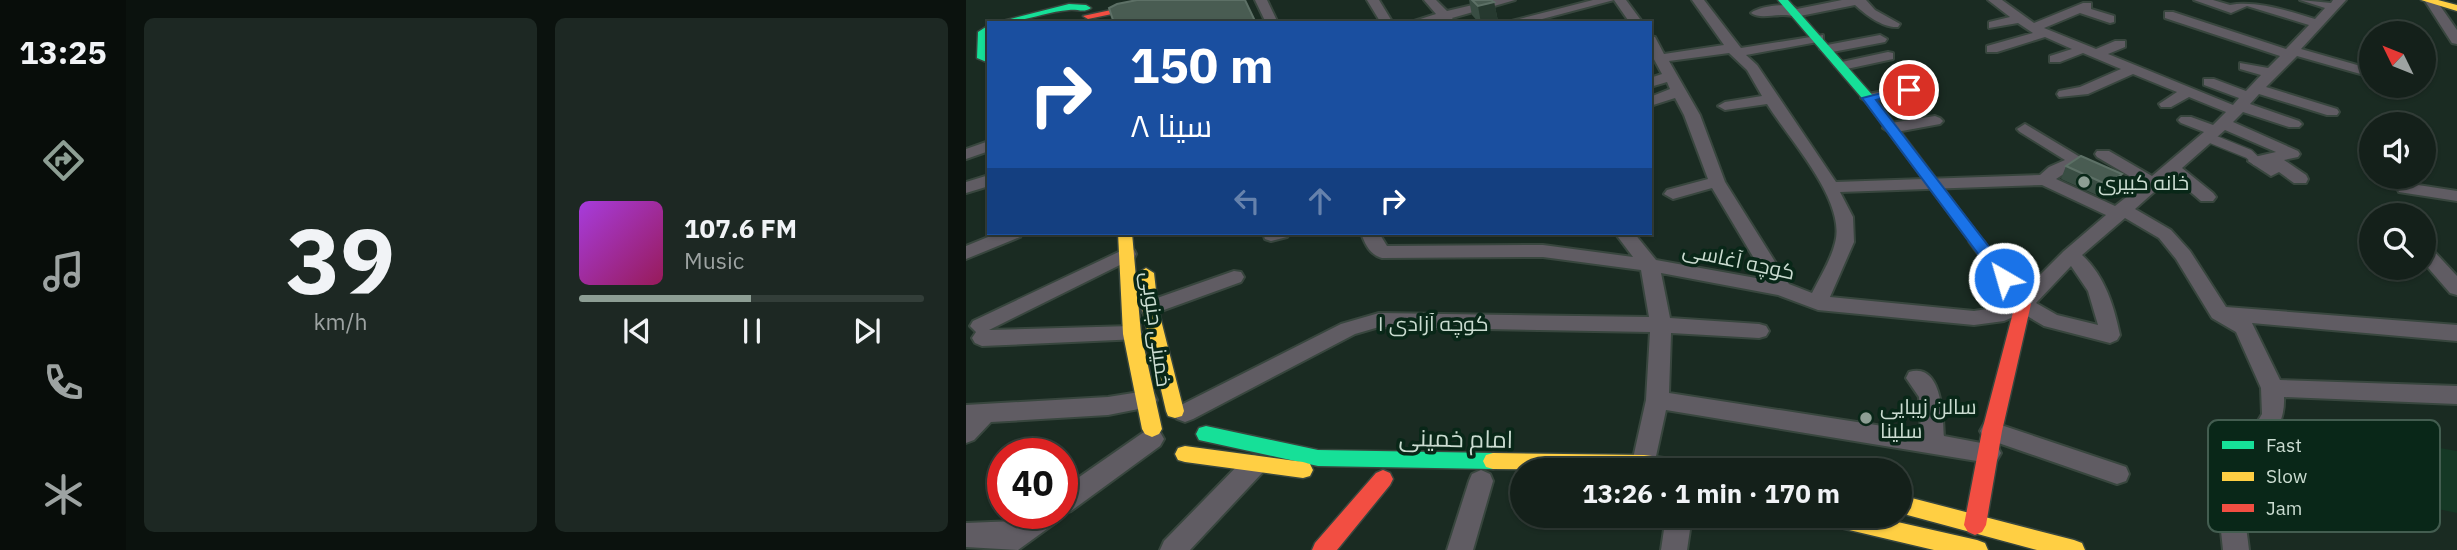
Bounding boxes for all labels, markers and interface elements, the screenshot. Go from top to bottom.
north arrow [2359,21,2436,98]
map controls [2359,21,2436,280]
text: 13:25 [19,31,107,73]
text: 150 m [1130,33,1274,96]
icon: right [1015,49,1106,140]
pin [1879,60,1939,120]
icon: arrive [1890,71,1928,109]
text: سینا ۸ [1130,104,1212,146]
button: sound [2359,112,2436,189]
icon: directions [39,136,88,185]
place label: خانه کبیری [2098,168,2189,196]
marker: خانه کبیری [2076,174,2092,190]
icon: left [1228,182,1266,220]
icon: ahead [1301,182,1339,220]
icon: right [1374,182,1412,220]
text: 39 [286,201,395,319]
button: search [2359,203,2436,280]
text: 107.6 FM [684,211,797,245]
street label: کوچه آغاسی [1680,234,1798,287]
position arrow [1967,241,2041,315]
text: Music [684,245,744,275]
icon: music [39,247,88,296]
street label: خمینی جنوبی [1135,270,1179,388]
text: km/h [313,306,368,336]
street label: کوچه آزادی ۱ [1377,309,1489,338]
icon: previous [618,312,656,350]
icon: pause [733,312,771,350]
icon: next [848,312,886,350]
icon: phone [39,358,88,407]
place label: سالن زیبایی سلینا [1880,392,1977,444]
marker: سالن زیبایی سلینا [1858,410,1874,426]
legend [2208,420,2440,532]
street label: امام خمینی [1398,421,1514,456]
text: Fast [2266,433,2302,457]
speed limit sign: 40 [987,438,1078,529]
text: Slow [2266,464,2307,488]
icon: climate [39,470,88,519]
text: 13:26 · 1 min · 170 m [1582,476,1840,510]
text: Jam [2266,496,2302,520]

